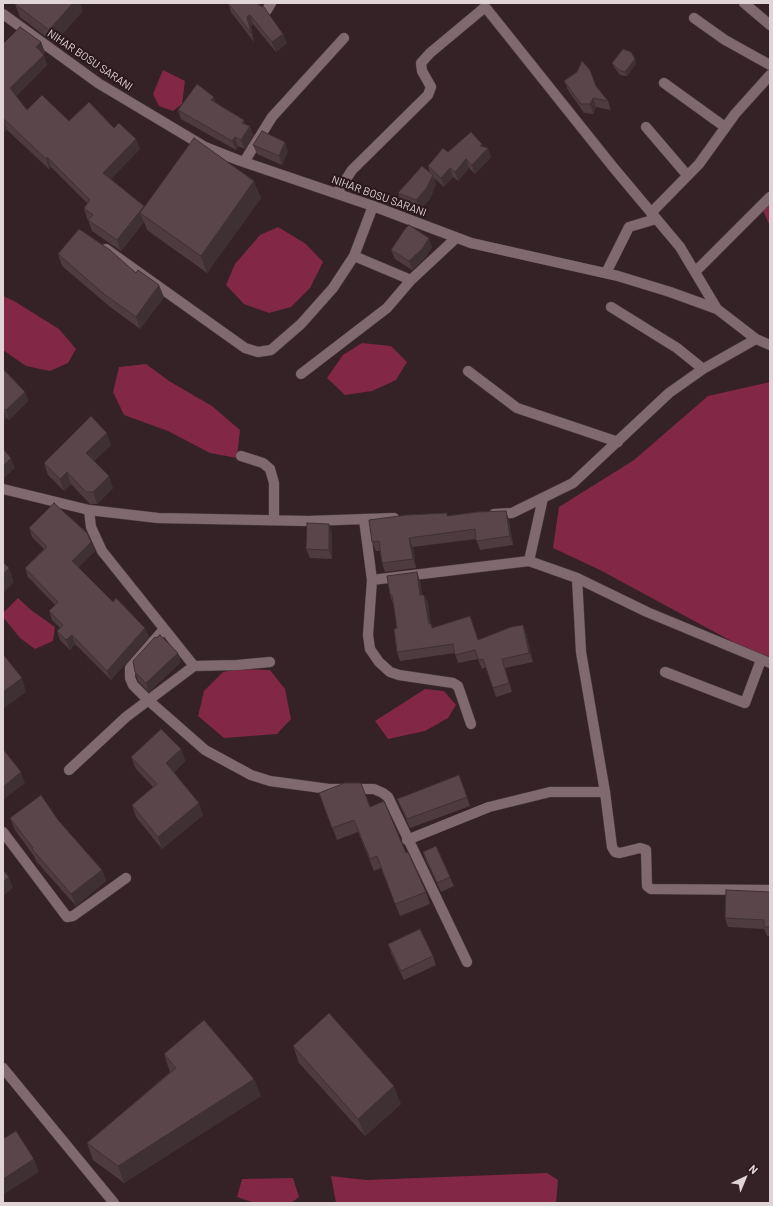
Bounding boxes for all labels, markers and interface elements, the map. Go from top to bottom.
street label: NIHAR BOSU SARANI [45,27,135,93]
street label: NIHAR BOSU SARANI [330,173,428,219]
north arrow [725,1158,765,1198]
text: N [747,1162,761,1176]

